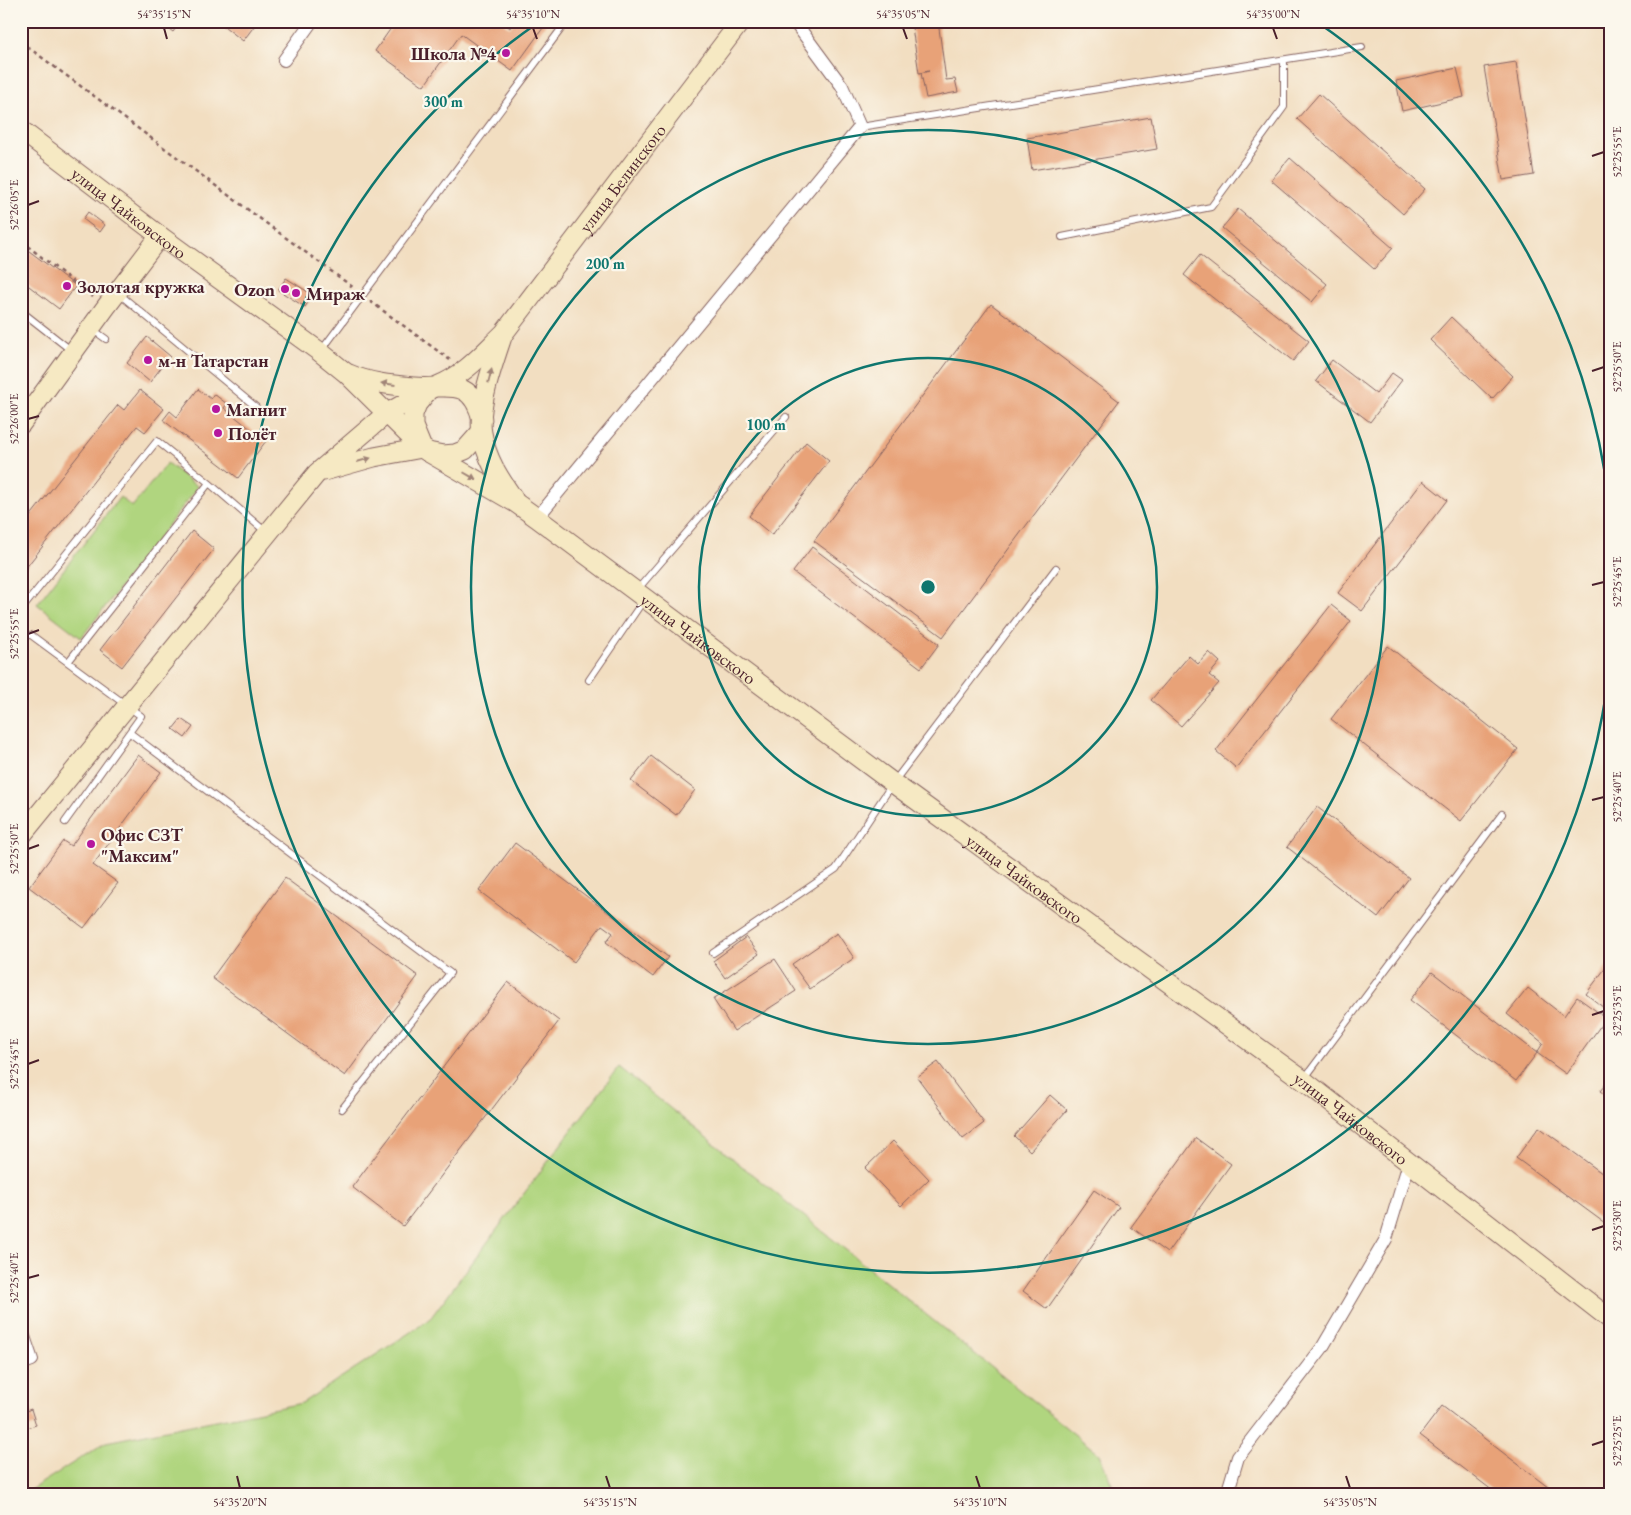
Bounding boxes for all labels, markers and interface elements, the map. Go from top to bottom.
text: 54°35'15"N [137,6,191,22]
text: 54°35'10"N [506,6,560,22]
text: 54°35'05"N [876,6,930,22]
text: 54°35'00"N [1246,6,1300,22]
place label: Школа №4 [411,42,496,65]
marker: Школа №4 [500,47,512,59]
text: 300 m [423,92,463,111]
street label: улица Белинского [573,119,671,237]
text: 52°25'55"E [1609,126,1625,178]
street label: улица Чайковского [67,161,192,263]
text: 52°26'05"E [6,179,22,231]
text: 200 m [585,254,625,273]
place label: Золотая кружка [77,275,205,298]
place label: Ozon [234,278,275,301]
marker: Золотая кружка [61,280,73,292]
place label: Мираж [306,282,366,305]
marker: Ozon [279,283,291,295]
marker: Мираж [290,287,302,299]
text: 52°25'50"E [1609,341,1625,393]
place label: м-н Татарстан [158,349,269,372]
marker: м-н Татарстан [142,354,154,366]
one-way arrow [486,368,494,383]
one-way arrow [380,380,396,388]
text: 52°26'00"E [6,393,22,445]
place label: Магнит [226,398,286,421]
marker: Магнит [210,403,222,415]
text: 100 m [746,415,786,434]
place label: Полёт [228,422,276,445]
marker: Полёт [212,427,224,439]
one-way arrow [357,455,372,463]
one-way arrow [463,472,477,481]
text: 52°25'45"E [1609,556,1625,608]
centre of rings [919,578,937,596]
street label: улица Чайковского [636,588,761,689]
text: 52°25'55"E [6,608,22,660]
text: 52°25'40"E [1609,771,1625,823]
text: 52°25'50"E [6,823,22,875]
place label: Офис СЗТ "Максим" [101,823,183,867]
street label: улица Чайковского [962,828,1088,929]
marker: Офис СЗТ "Максим" [85,838,97,850]
text: 52°25'35"E [1609,985,1625,1037]
text: 52°25'45"E [6,1038,22,1090]
street label: улица Чайковского [1290,1066,1413,1170]
text: 52°25'30"E [1609,1200,1625,1252]
text: 52°25'40"E [6,1252,22,1304]
text: 52°25'25"E [1609,1415,1625,1467]
text: 54°35'20"N [213,1494,267,1510]
text: 54°35'15"N [583,1494,637,1510]
text: 54°35'10"N [953,1494,1007,1510]
text: 54°35'05"N [1323,1494,1377,1510]

